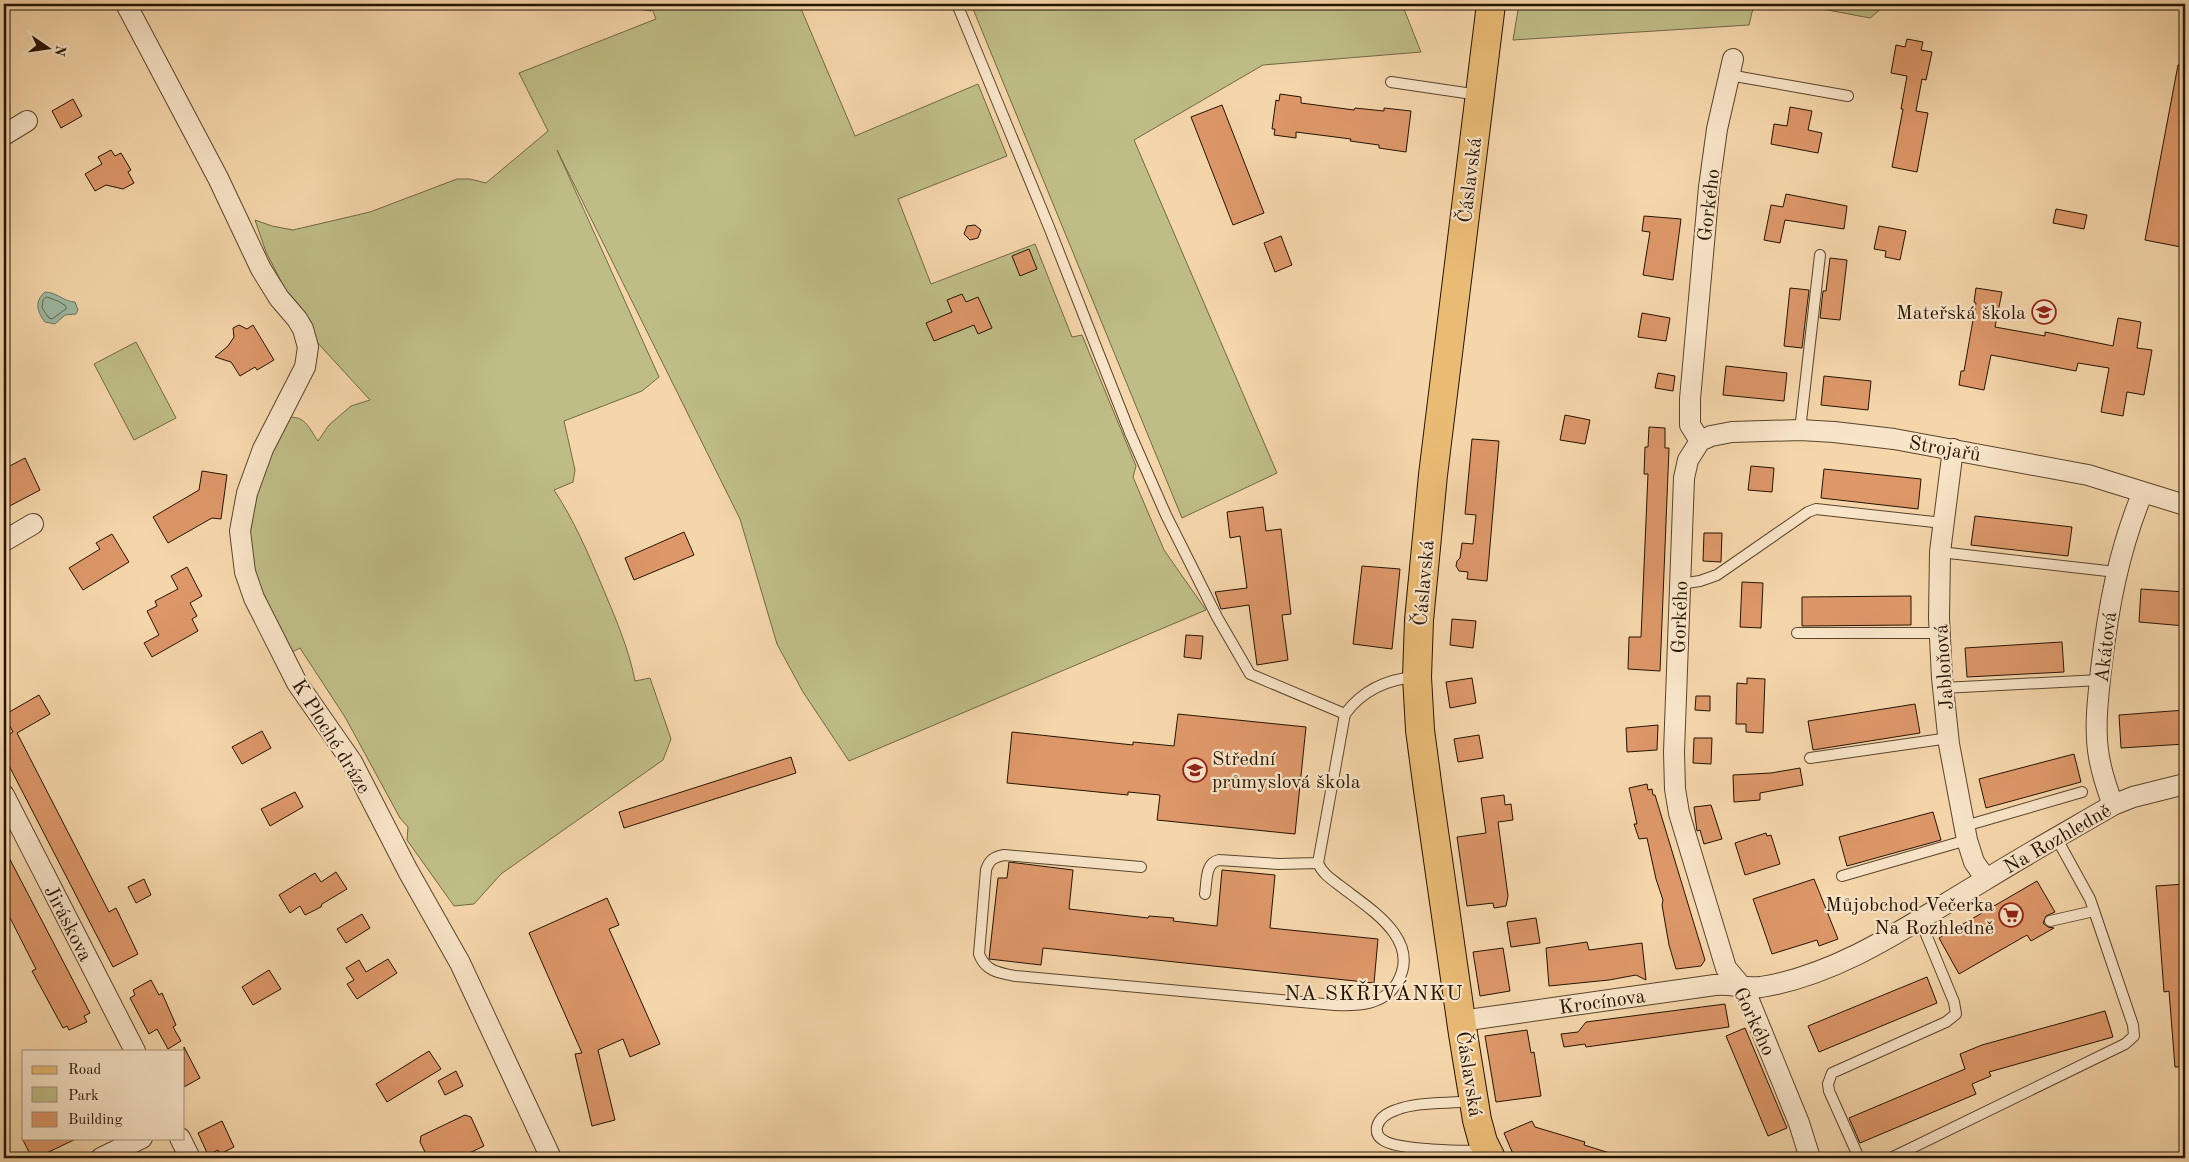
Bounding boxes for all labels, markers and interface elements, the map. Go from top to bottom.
north arrow [22,22,72,72]
text: N [52,44,68,58]
street label: Čáslavská [1452,136,1486,224]
street label: Gorkého [1696,168,1724,243]
school or university icon: Mateřská škola [2031,299,2057,325]
place label: Mateřská škola [1896,304,2026,324]
street label: Strojařů [1907,434,1982,466]
street label: Čáslavská [1407,539,1439,627]
street label: Gorkého [1670,580,1692,654]
street label: Akátová [2093,610,2121,684]
street label: Jabloňová [1932,623,1958,710]
street label: K Ploché dráze [287,676,373,798]
place label: Střední průmyslová škola [1212,750,1361,793]
school or university icon: Střední průmyslová škola [1182,757,1208,783]
street label: Na Rozhledně [2001,801,2115,878]
street label: Jiráskova [40,883,95,965]
place label: Můjobchod Večerka Na Rozhledně [1825,896,1994,939]
supermarket icon: Můjobchod Večerka Na Rozhledně [1998,902,2024,928]
district label: NA SKŘIVÁNKU [1284,980,1464,1005]
street label: Gorkého [1729,985,1778,1059]
street label: Krocínova [1558,987,1647,1019]
street label: Čáslavská [1451,1030,1489,1119]
legend [22,1050,185,1140]
text: Road [68,1063,102,1078]
text: Park [68,1089,99,1104]
text: Building [68,1113,123,1128]

